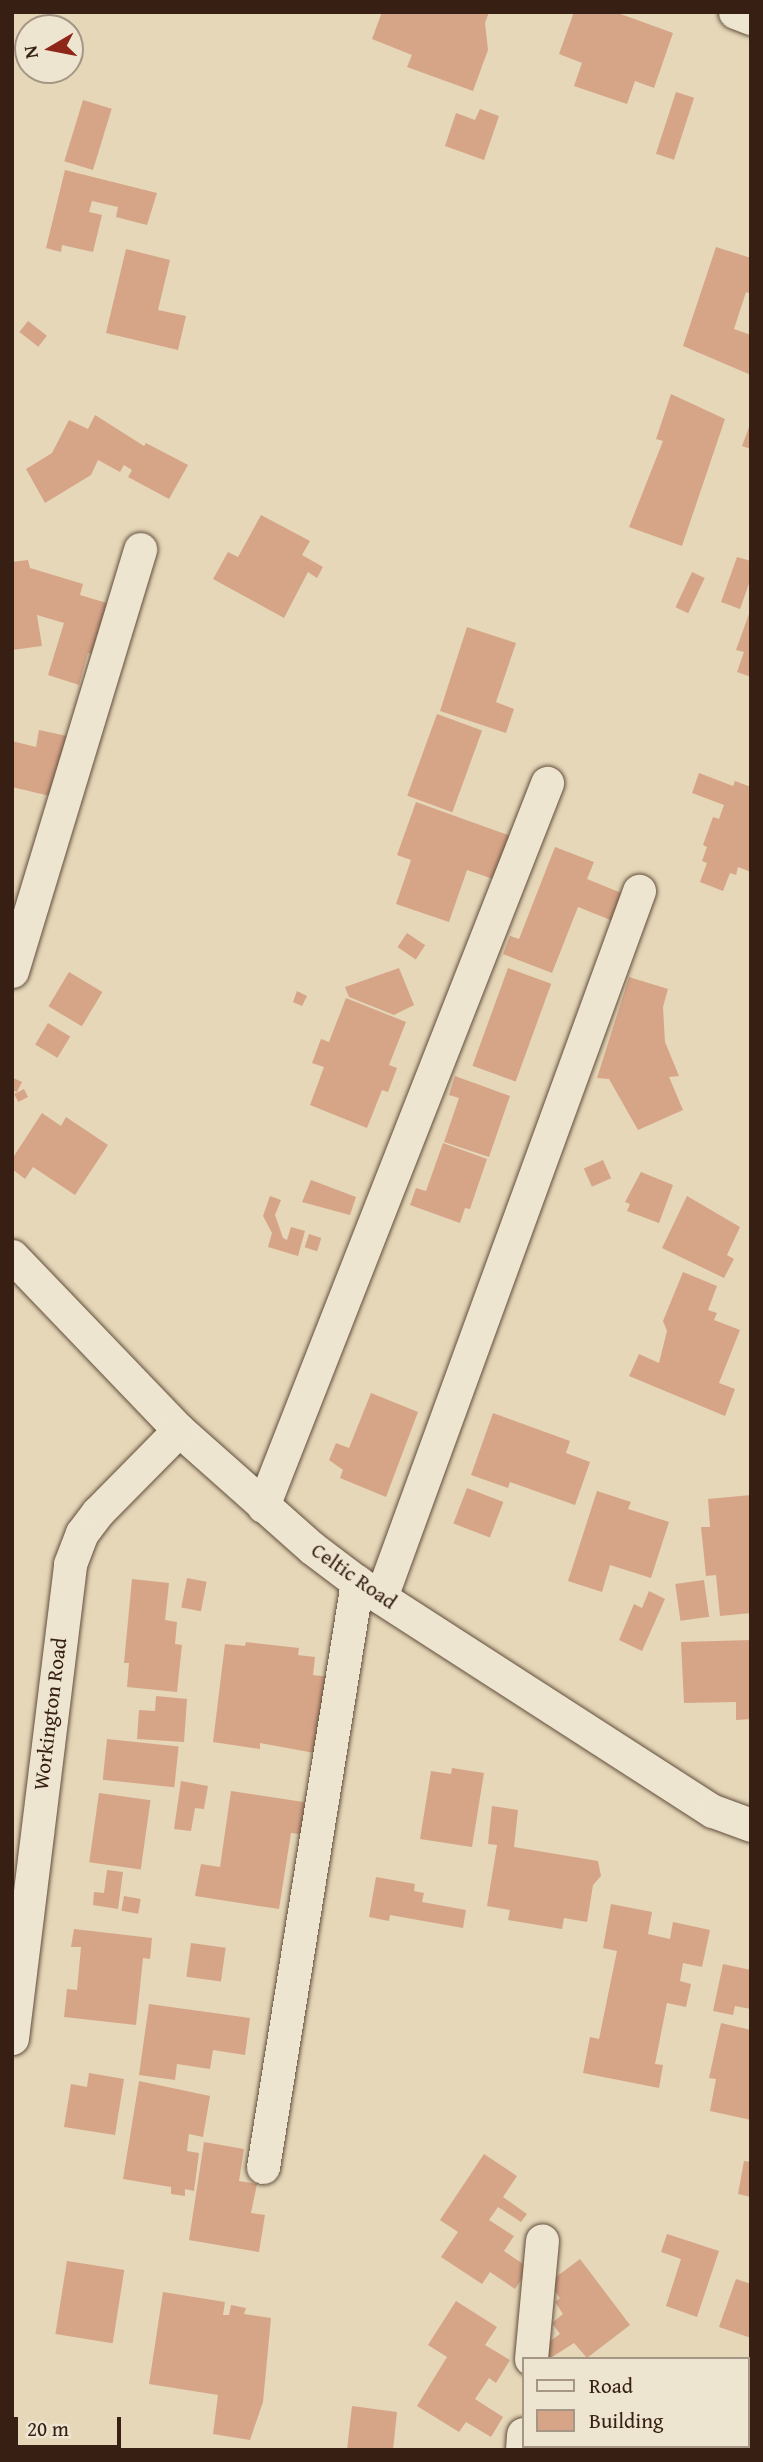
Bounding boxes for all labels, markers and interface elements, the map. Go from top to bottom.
north arrow [14,14,84,84]
text: N [15,44,45,61]
street label: Celtic Road [306,1537,402,1615]
street label: Workington Road [28,1636,72,1792]
legend [522,2357,749,2448]
text: Road [589,2370,633,2401]
scale bar [18,2402,124,2446]
text: Building [589,2405,663,2436]
text: 20 m [27,2413,69,2444]

